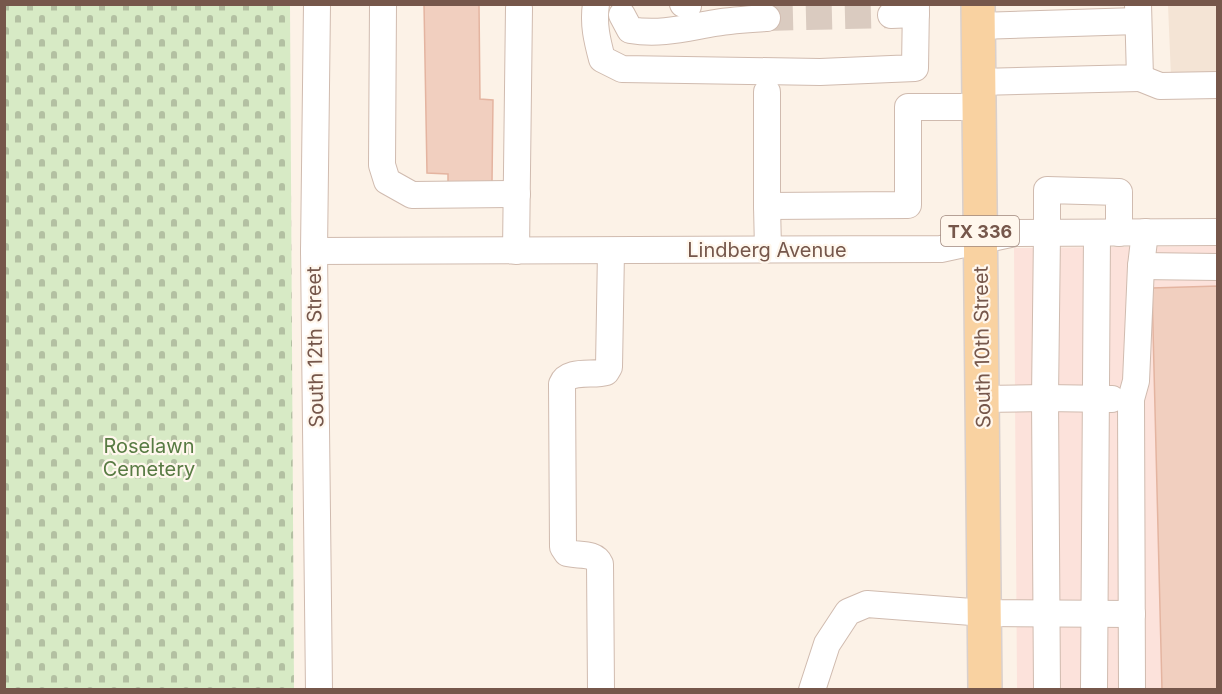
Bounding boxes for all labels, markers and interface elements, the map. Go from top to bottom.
road number: TX 336 [941,216,1019,246]
street label: Lindberg Avenue [687,238,847,262]
street label: South 10th Street [969,265,995,428]
street label: South 12th Street [302,266,328,428]
park label: Roselawn Cemetery [103,434,195,481]

